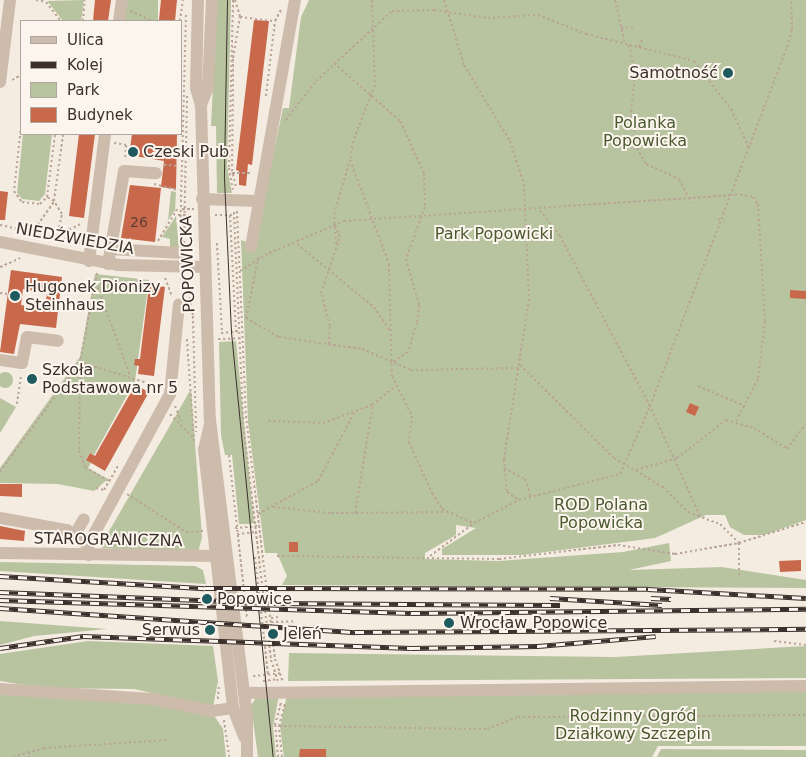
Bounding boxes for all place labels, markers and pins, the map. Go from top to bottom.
place label: Samotność [629,63,718,83]
marker: Samotność [722,67,734,79]
place label: Czeski Pub [143,142,229,162]
marker: Czeski Pub [127,146,139,158]
place label: Hugonek Dionizy Steinhaus [25,277,160,315]
marker: Hugonek Dionizy Steinhaus [9,290,21,302]
place label: Szkoła Podstawowa nr 5 [42,360,178,398]
marker: Szkoła Podstawowa nr 5 [26,373,38,385]
place label: Popowice [217,589,292,609]
marker: Popowice [201,593,213,605]
place label: Wrocław Popowice [460,613,607,633]
marker: Wrocław Popowice [442,616,456,630]
place label: Serwus [142,620,200,640]
marker: Serwus [204,624,216,636]
place label: Jeleń [283,624,322,644]
marker: Jeleń [267,628,279,640]

